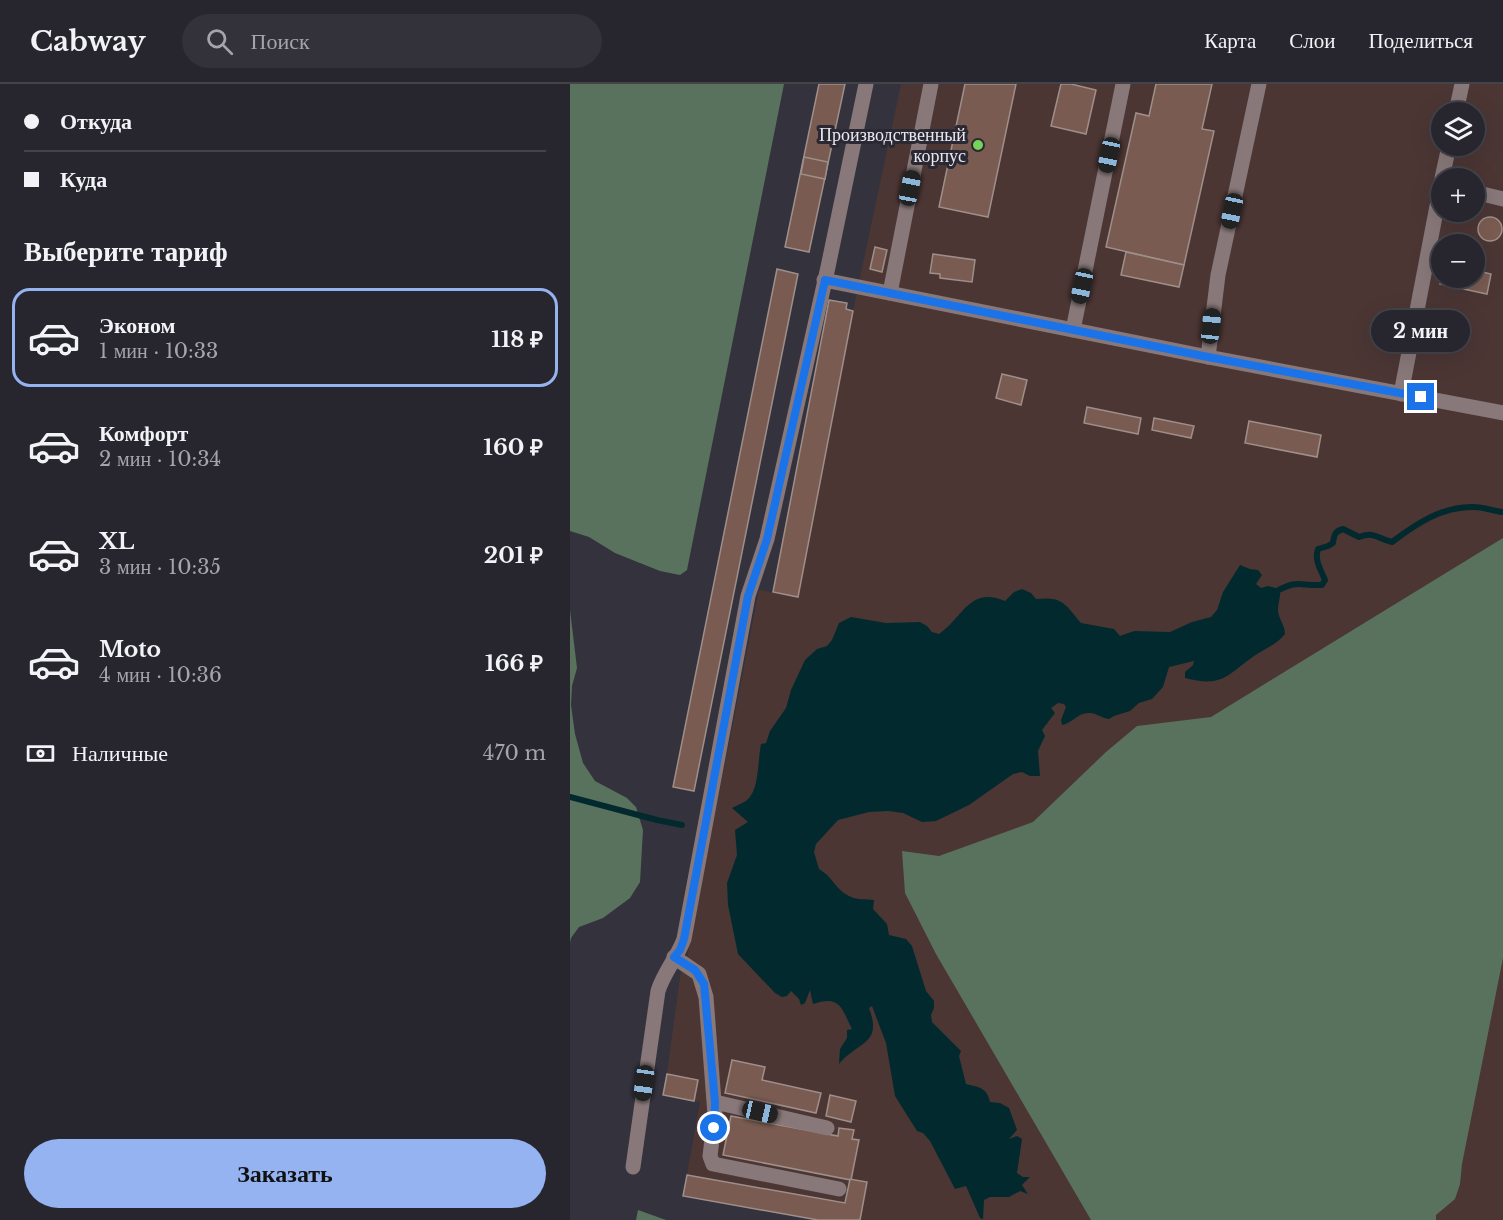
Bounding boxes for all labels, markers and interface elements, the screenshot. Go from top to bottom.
search box [182,14,602,68]
text: Cabway [30,24,146,59]
icon: search [203,25,236,58]
text: Поиск [251,28,310,55]
text: Карта [1204,28,1256,54]
text: Слои [1289,28,1335,54]
text: Поделиться [1368,28,1473,54]
map controls [1431,102,1485,288]
button: layers [1431,102,1485,156]
text: Откуда [60,108,132,135]
place label: Производственный корпус [819,124,966,167]
car [1096,136,1122,174]
marker: Производственный корпус [971,138,985,152]
text: Куда [60,166,107,193]
button: + [1431,168,1485,222]
car [898,169,922,207]
car [1219,192,1245,230]
button: − [1431,234,1485,288]
text: Выберите тариф [24,235,228,268]
car [1069,267,1095,305]
car [1200,307,1222,345]
callout: 2 мин [1372,310,1470,352]
icon: car [27,311,81,365]
text: Эконом [99,312,176,339]
text: 2 мин [1393,319,1448,343]
text: 118 ₽ [491,326,543,353]
text: 1 мин · 10:33 [99,339,218,363]
route end [1407,383,1434,410]
icon: car [27,419,81,473]
text: Комфорт [99,420,188,447]
text: 160 ₽ [483,434,543,461]
text: 2 мин · 10:34 [99,447,221,471]
icon: car [27,527,81,581]
text: XL [99,528,134,555]
text: 201 ₽ [484,542,543,569]
text: 3 мин · 10:35 [99,555,221,579]
icon: car [27,635,81,689]
text: Moto [99,636,161,663]
text: 166 ₽ [485,650,543,677]
text: 4 мин · 10:36 [99,663,222,687]
icon: cash [24,737,57,770]
text: Наличные [72,740,168,767]
text: 470 m [483,741,546,765]
car [633,1064,655,1102]
car [740,1099,780,1125]
route start [700,1114,727,1141]
button: Заказать [24,1139,546,1208]

